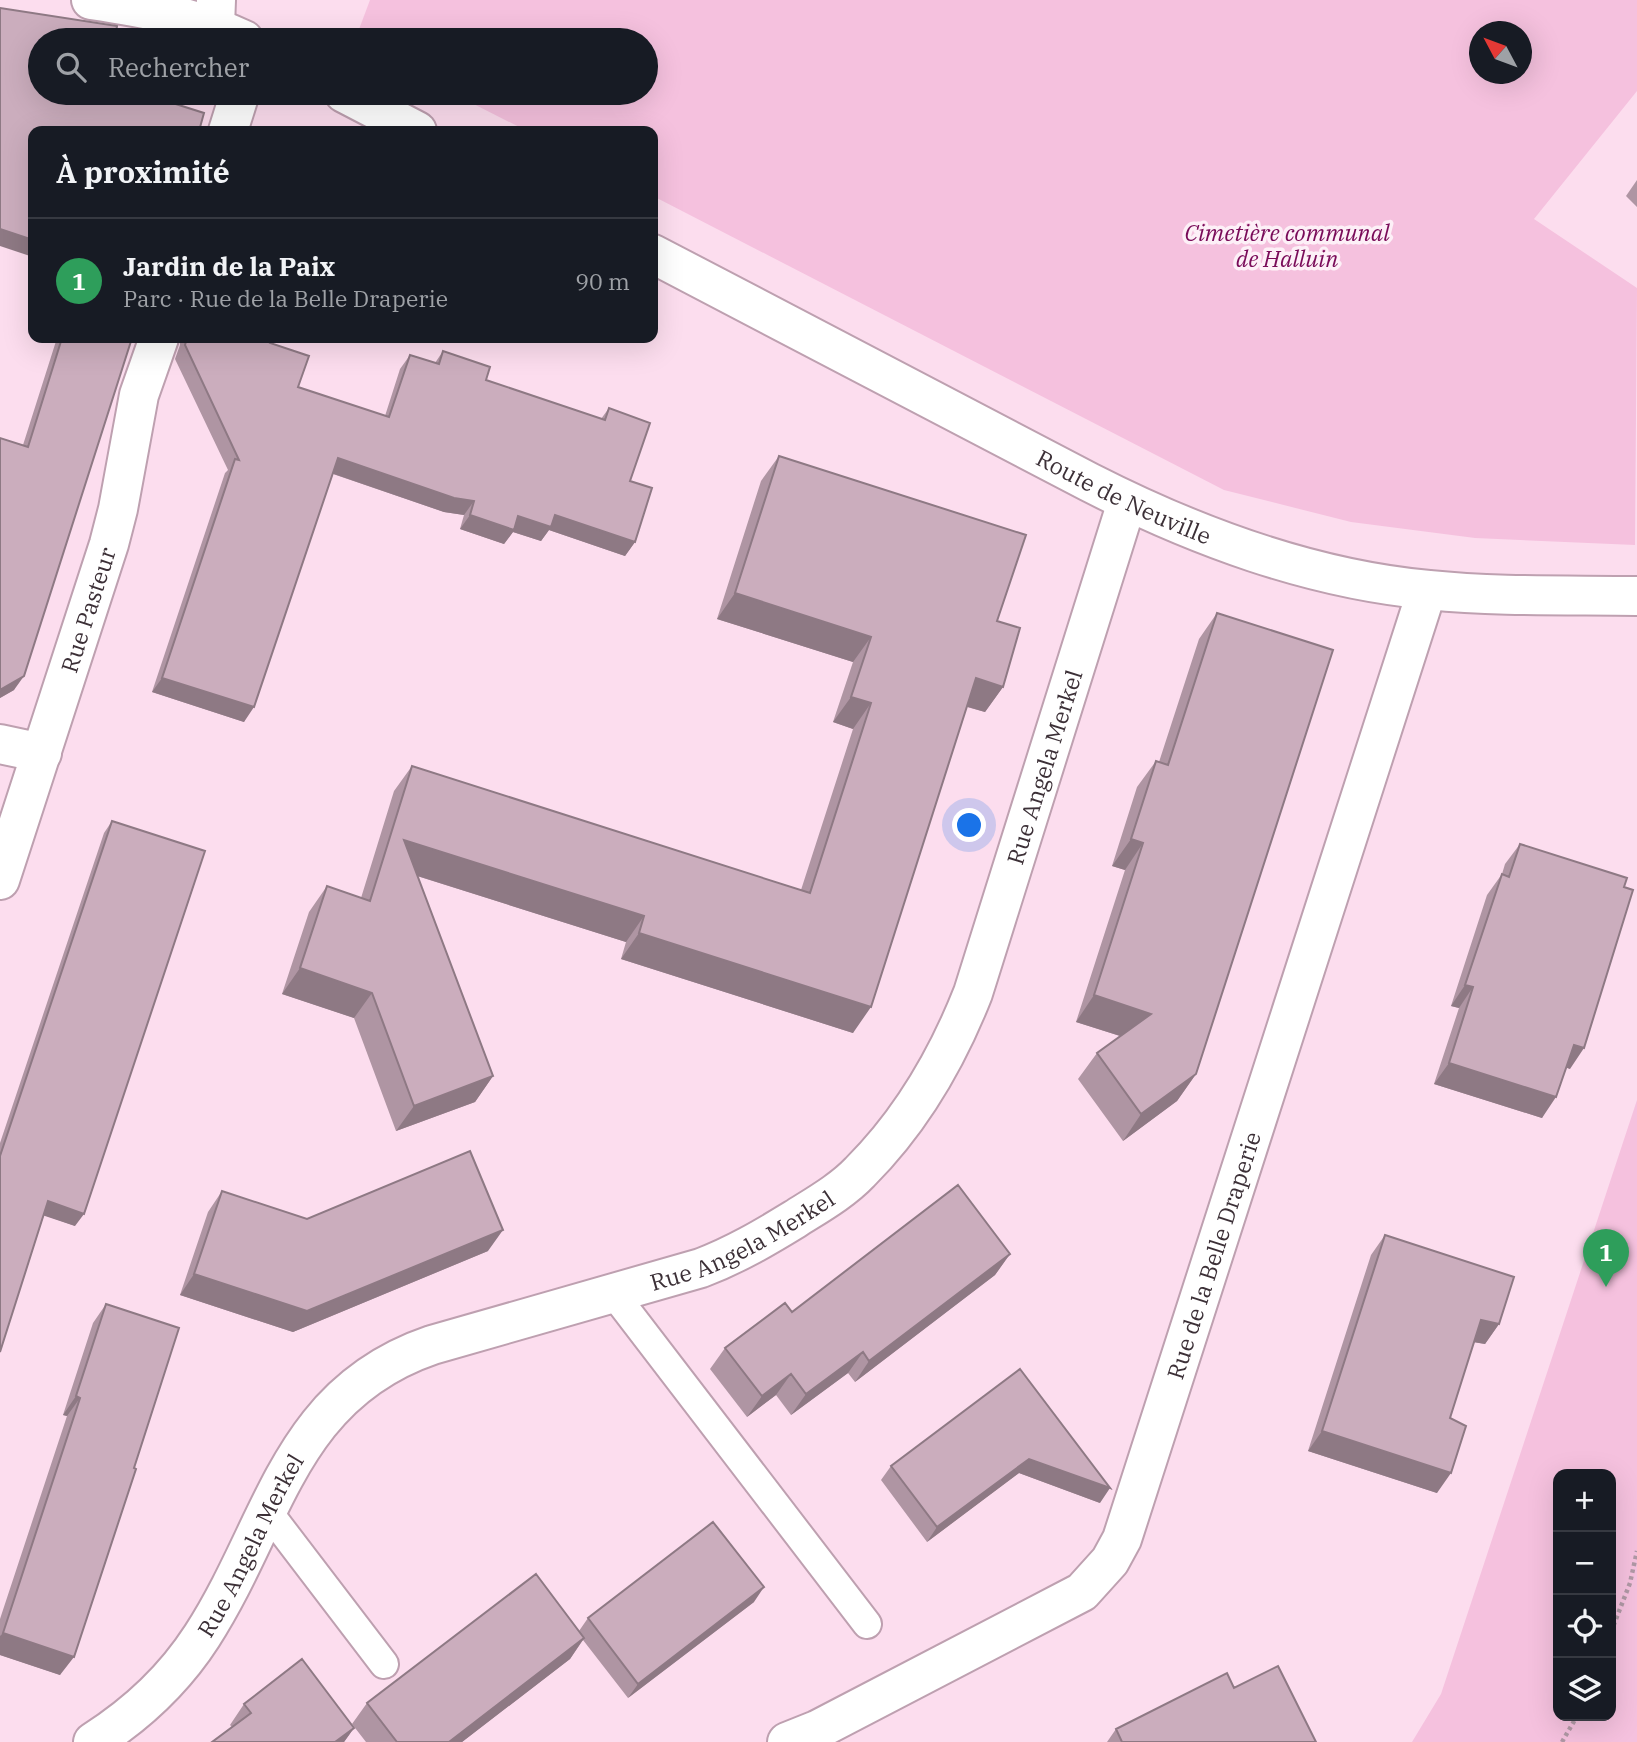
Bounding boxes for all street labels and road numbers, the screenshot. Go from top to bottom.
street label: Route de Neuville [1032,442,1216,550]
street label: Rue Pasteur [53,543,122,676]
street label: Rue Angela Merkel [999,666,1088,868]
street label: Rue de la Belle Draperie [1159,1128,1267,1383]
street label: Rue Angela Merkel [646,1183,840,1297]
street label: Rue Angela Merkel [190,1448,310,1642]

